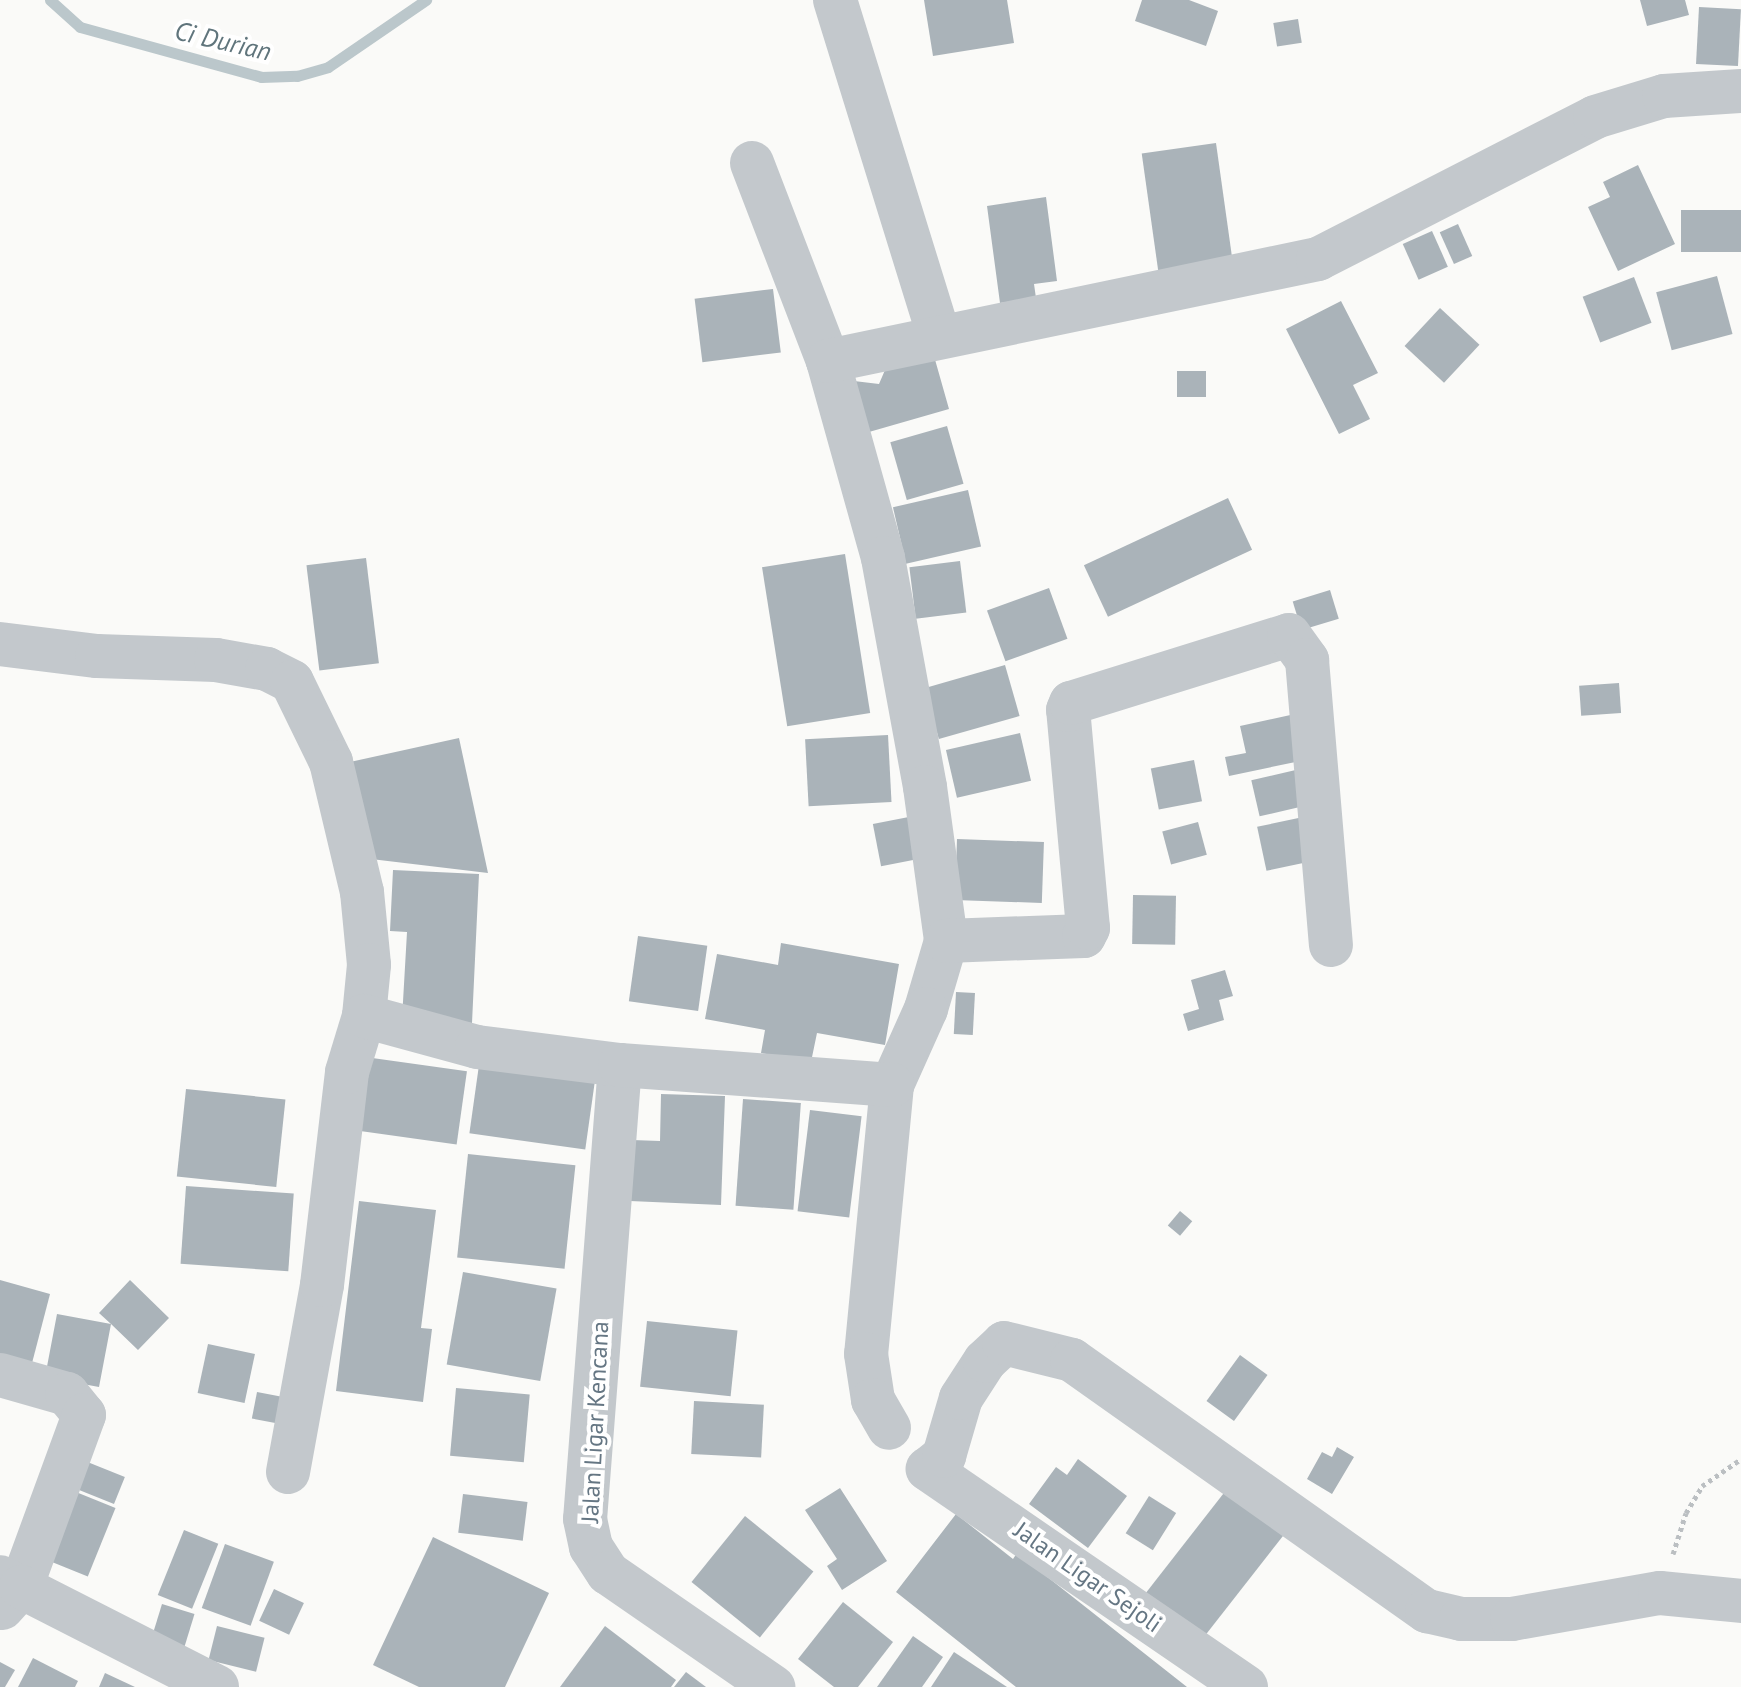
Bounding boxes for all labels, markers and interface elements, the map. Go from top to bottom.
water label: Ci Durian [172,15,274,67]
street label: Jalan Ligar Kencana [575,1320,615,1524]
street label: Jalan Ligar Sejoli [1009,1516,1167,1638]

